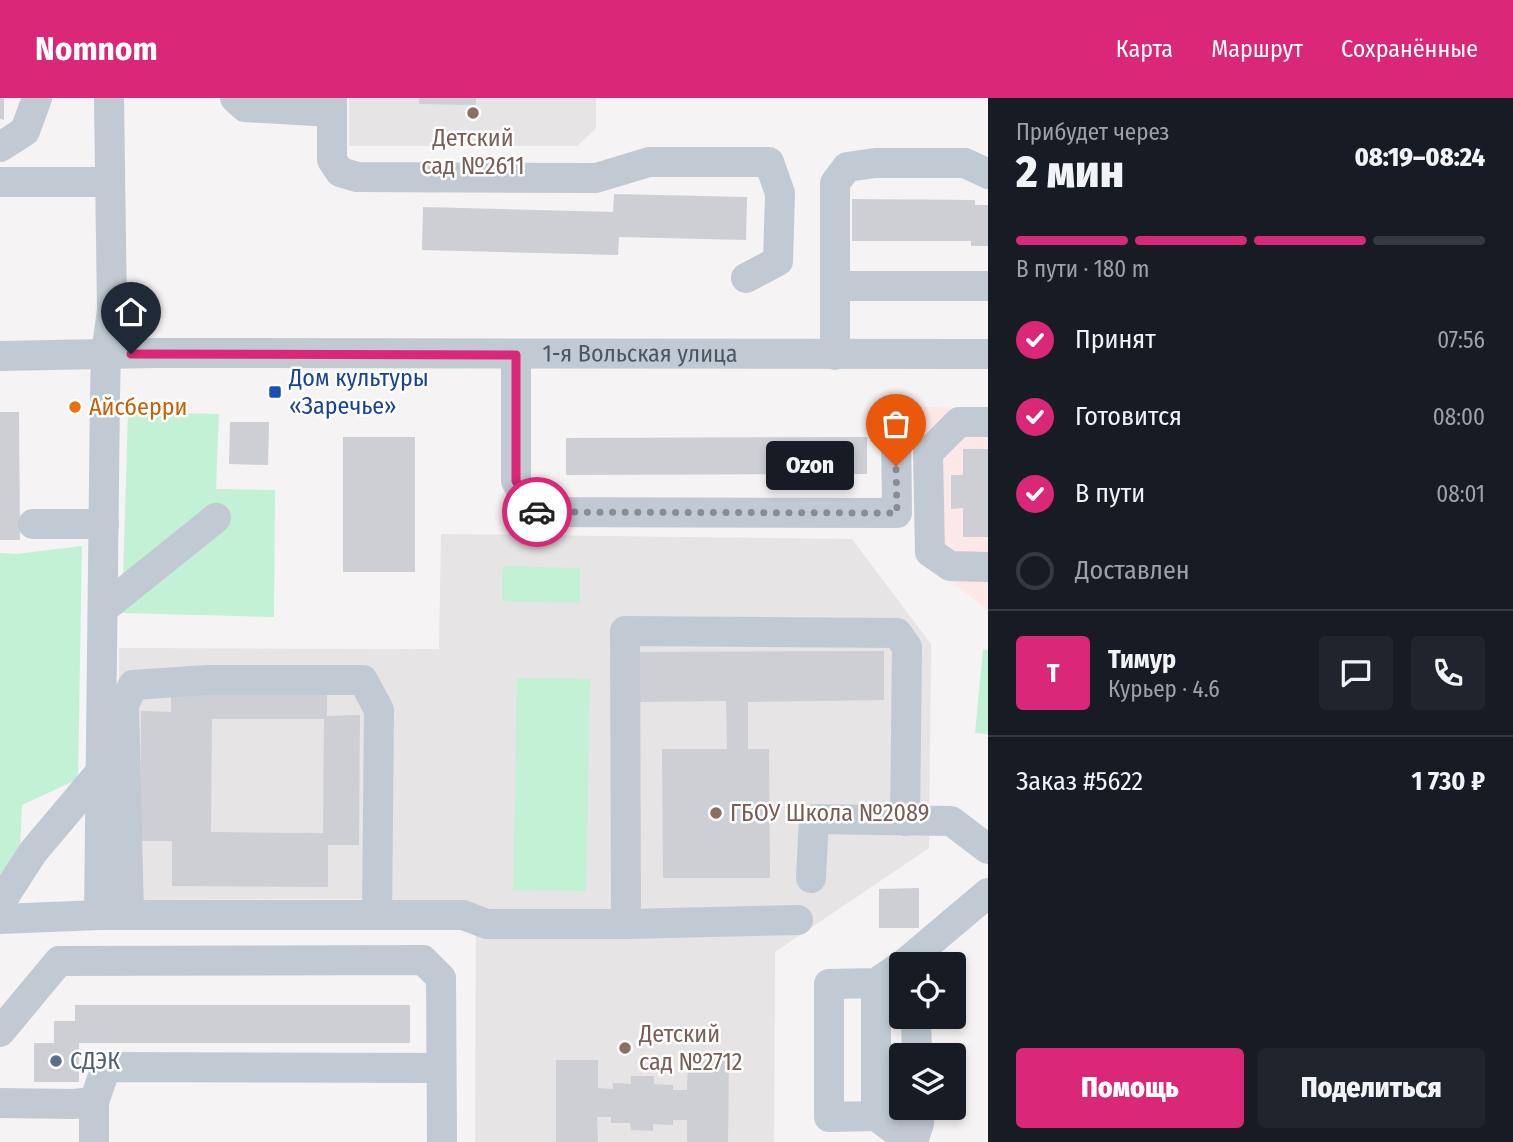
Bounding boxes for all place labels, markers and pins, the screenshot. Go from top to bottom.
marker: Детский сад №2611 [465,105,481,121]
place label: Детский сад №2611 [421,124,525,180]
pin [101,282,161,354]
place label: Дом культуры «Заречье» [288,364,429,420]
marker: Дом культуры «Заречье» [267,384,283,400]
place label: Айсберри [89,393,187,421]
pin [866,394,926,466]
marker: Айсберри [67,399,83,415]
callout: Ozon [766,442,854,490]
place label: ГБОУ Школа №2089 [730,799,929,827]
marker: ГБОУ Школа №2089 [708,805,724,821]
place label: Детский сад №2712 [638,1020,742,1076]
marker: Детский сад №2712 [617,1040,633,1056]
place label: СДЭК [70,1047,120,1075]
marker: СДЭК [48,1053,64,1069]

